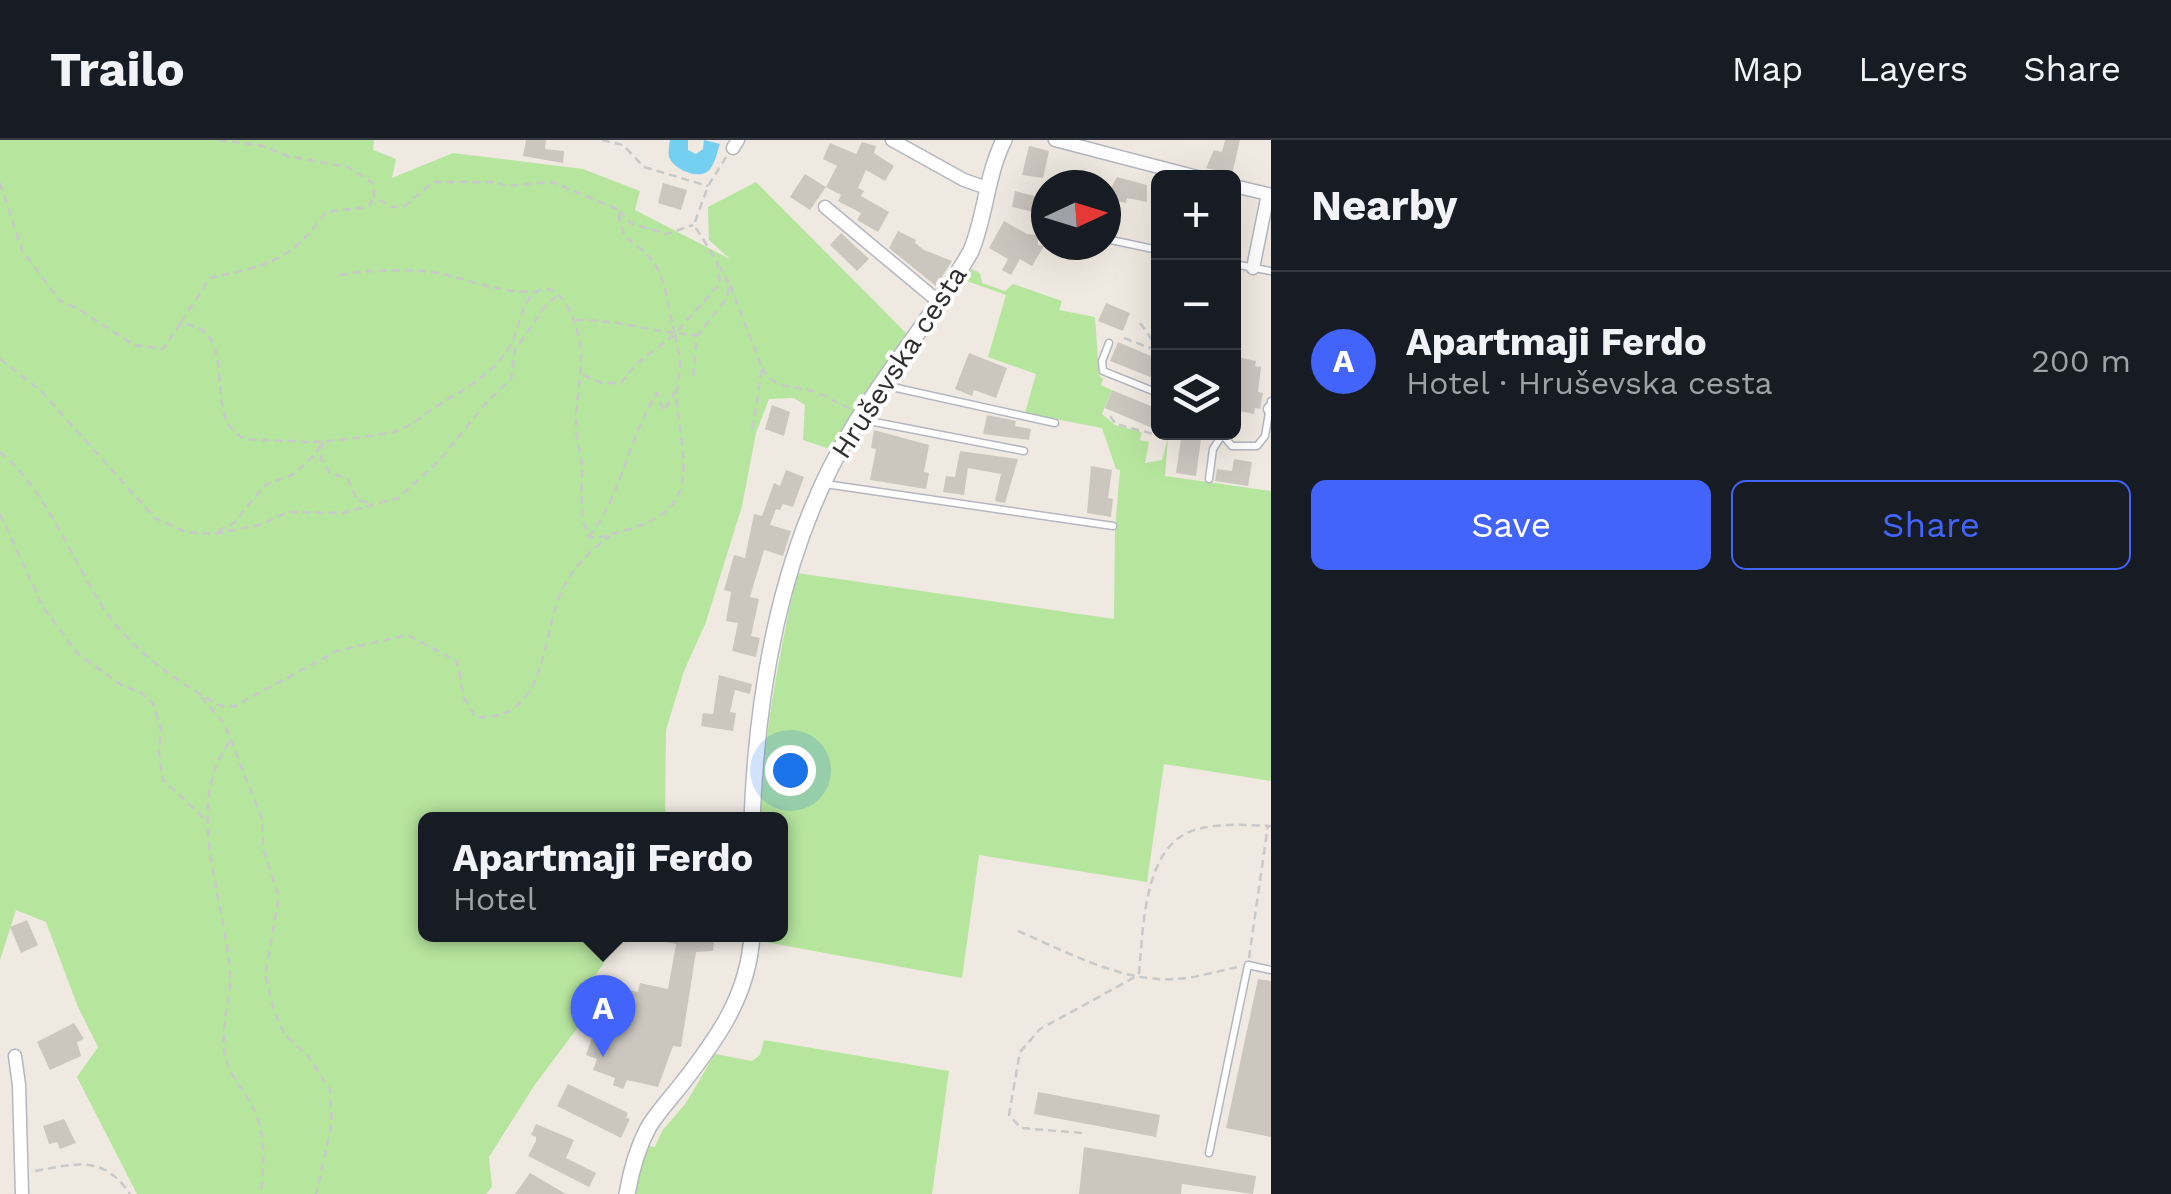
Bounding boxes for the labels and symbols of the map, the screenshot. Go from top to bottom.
north arrow [1031,170,1121,260]
street label: Hruševska cesta [824,259,974,465]
your location [765,745,816,796]
pin: A [570,974,636,1057]

